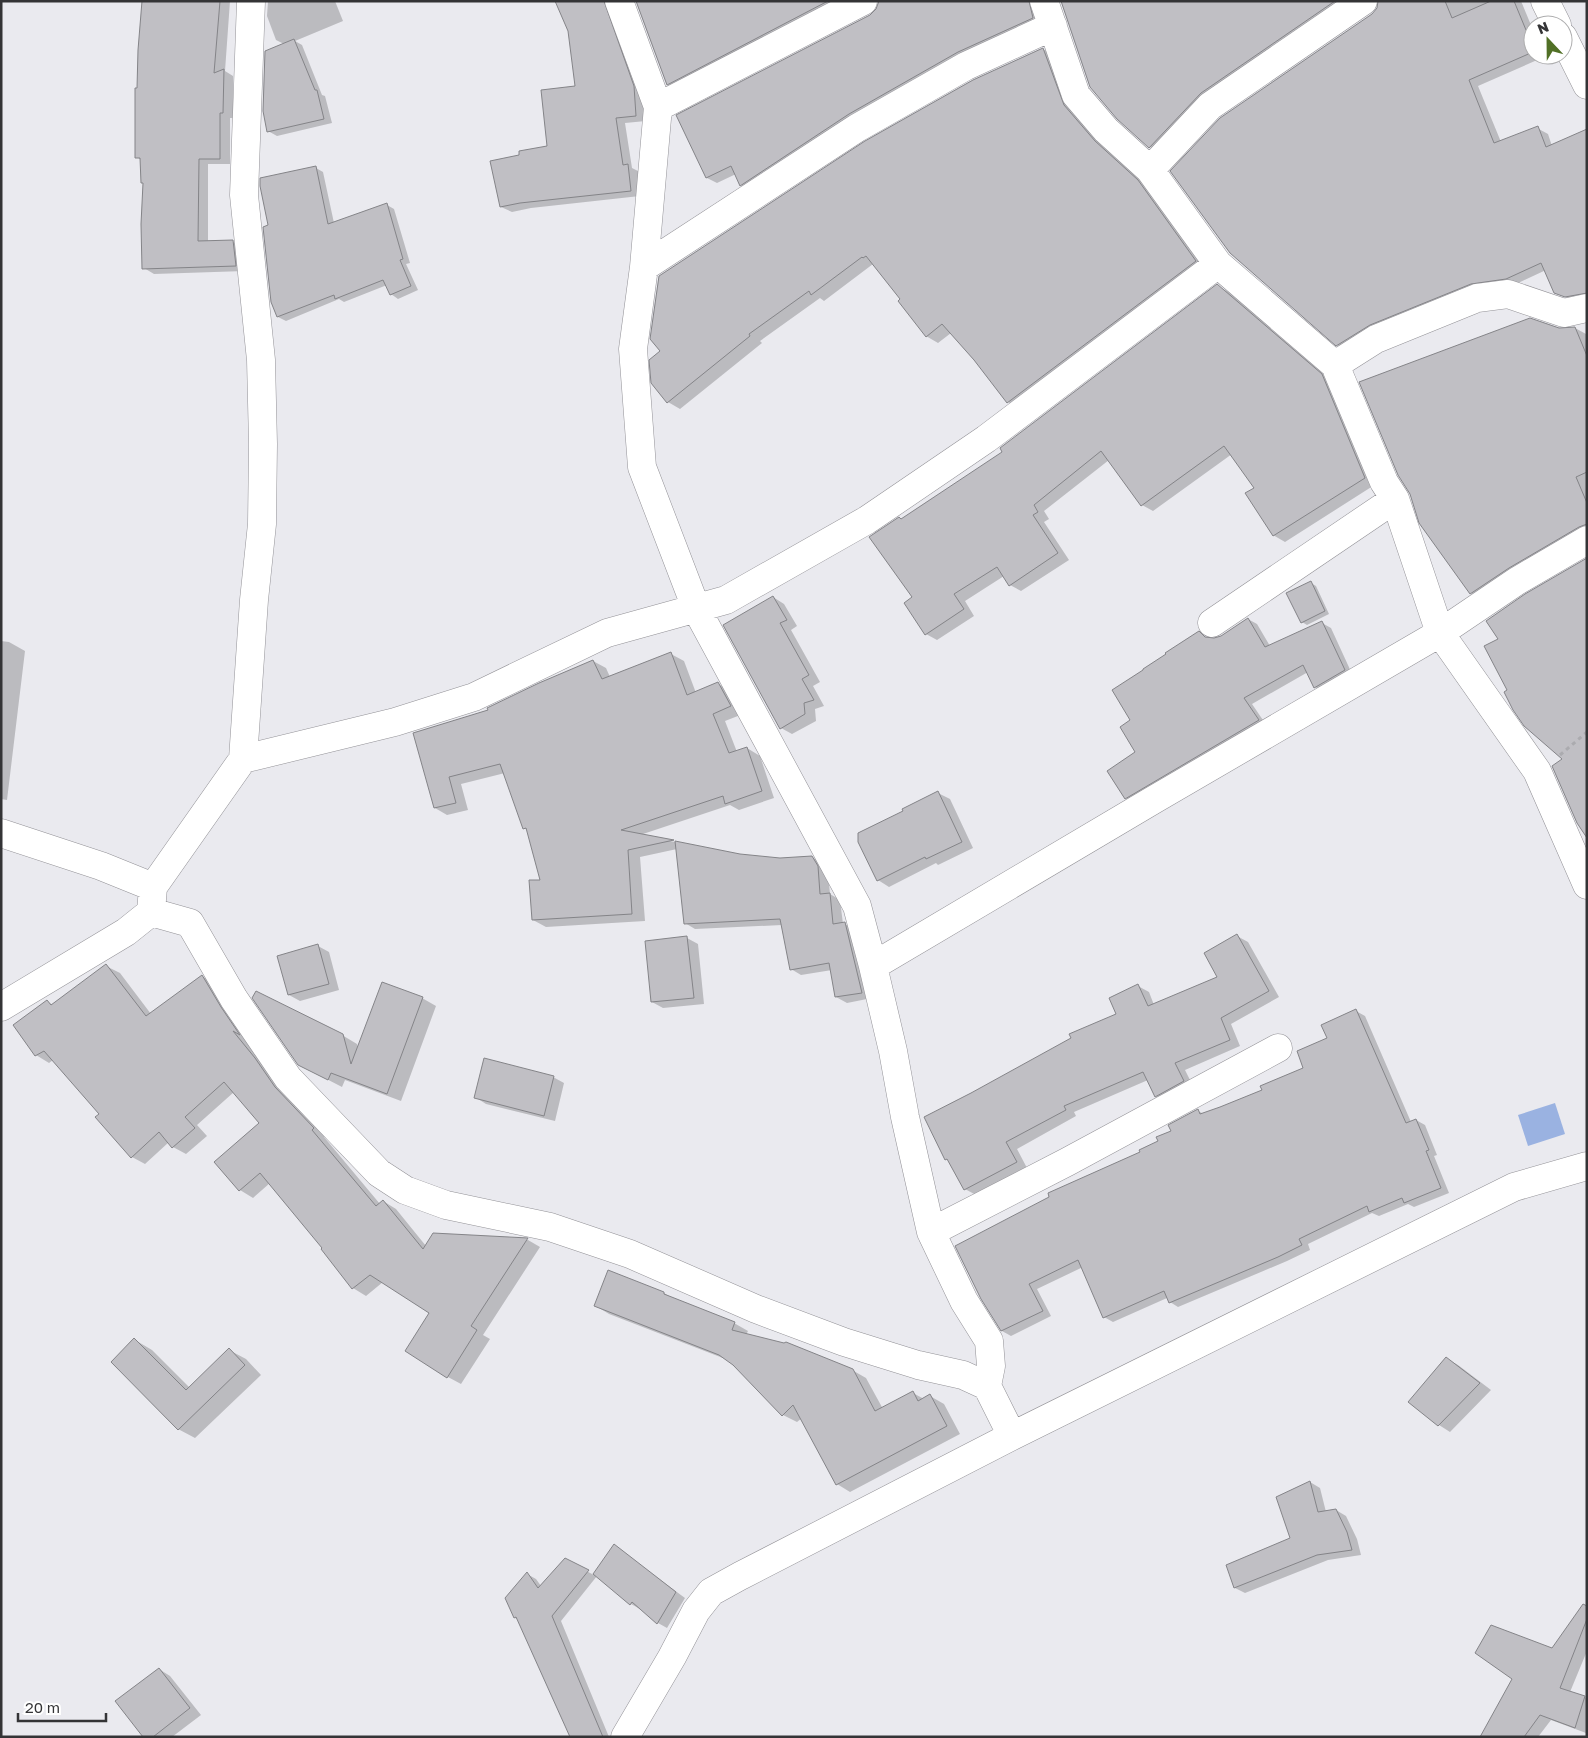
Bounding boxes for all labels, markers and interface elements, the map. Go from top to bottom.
north arrow [1523,15,1573,65]
text: N [1535,18,1551,37]
scale bar [18,1690,105,1722]
text: 20 m [25,1698,60,1716]

